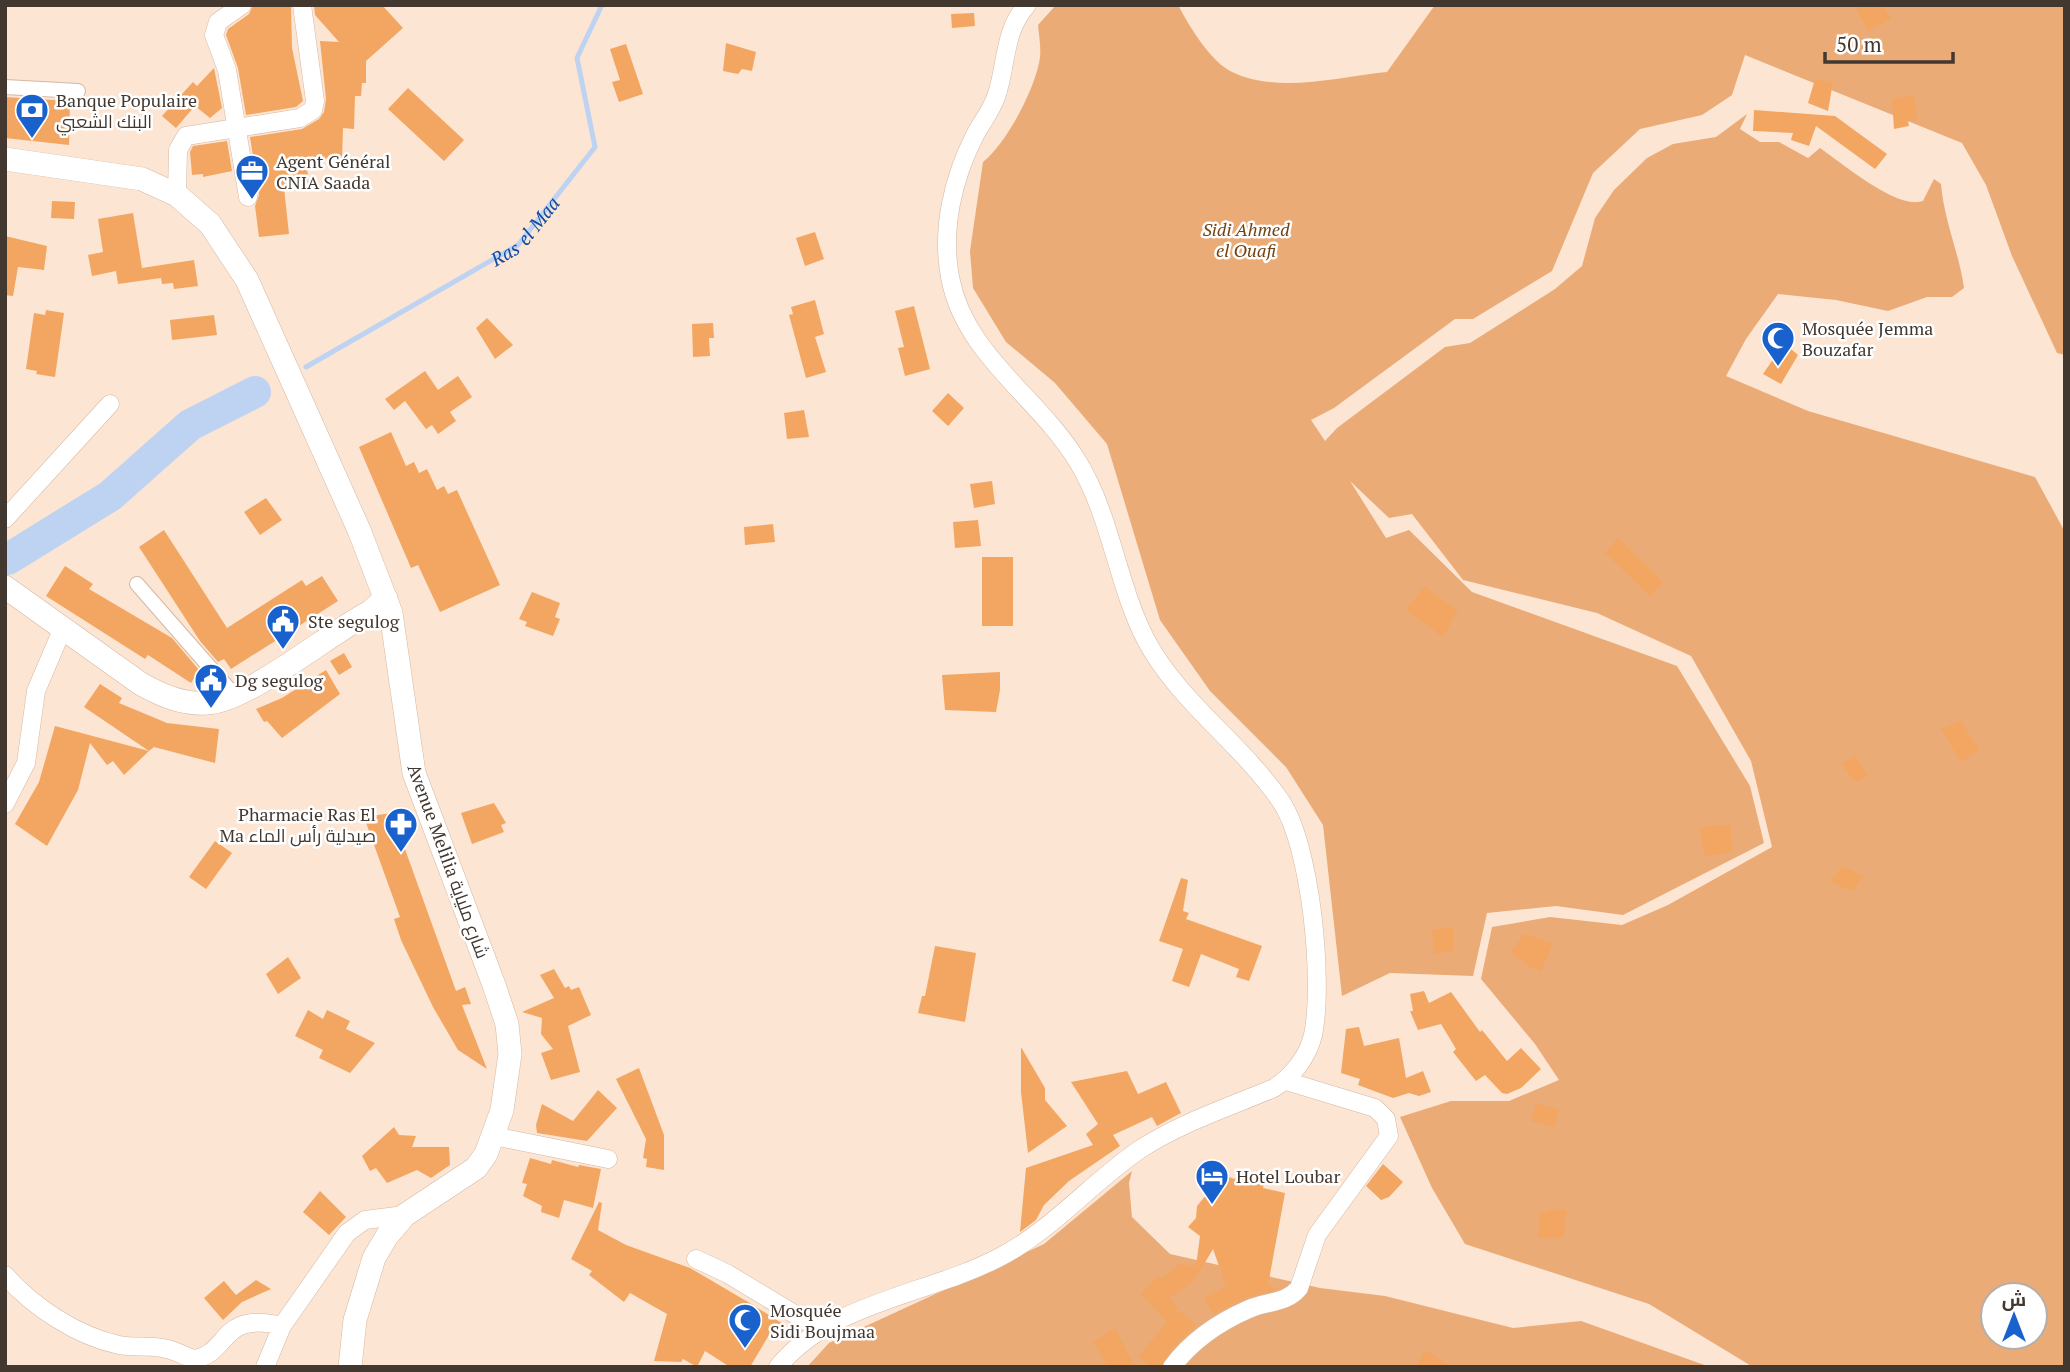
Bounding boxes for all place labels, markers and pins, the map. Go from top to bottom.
place label: Banque Populaire البنك الشعبي [56,88,197,136]
bank icon: Banque Populaire البنك الشعبي [13,91,51,140]
place label: Agent Général CNIA Saada [276,149,391,194]
office icon: Agent Général CNIA Saada [233,152,271,201]
place label: Mosquée Jemma Bouzafar [1802,316,1933,361]
mosque icon: Mosquée Jemma Bouzafar [1759,319,1797,368]
public building icon: Ste segulog [264,602,302,651]
place label: Ste segulog [308,609,400,633]
public building icon: Dg segulog [192,661,230,710]
place label: Dg segulog [235,668,324,692]
place label: Pharmacie Ras El Ma صيدلية رأس الماء [219,802,376,847]
pharmacy icon: Pharmacie Ras El Ma صيدلية رأس الماء [382,805,420,854]
hotel icon: Hotel Loubar [1193,1157,1231,1206]
place label: Hotel Loubar [1236,1164,1340,1188]
place label: Mosquée Sidi Boujmaa [770,1298,875,1343]
mosque icon: Mosquée Sidi Boujmaa [726,1301,764,1350]

